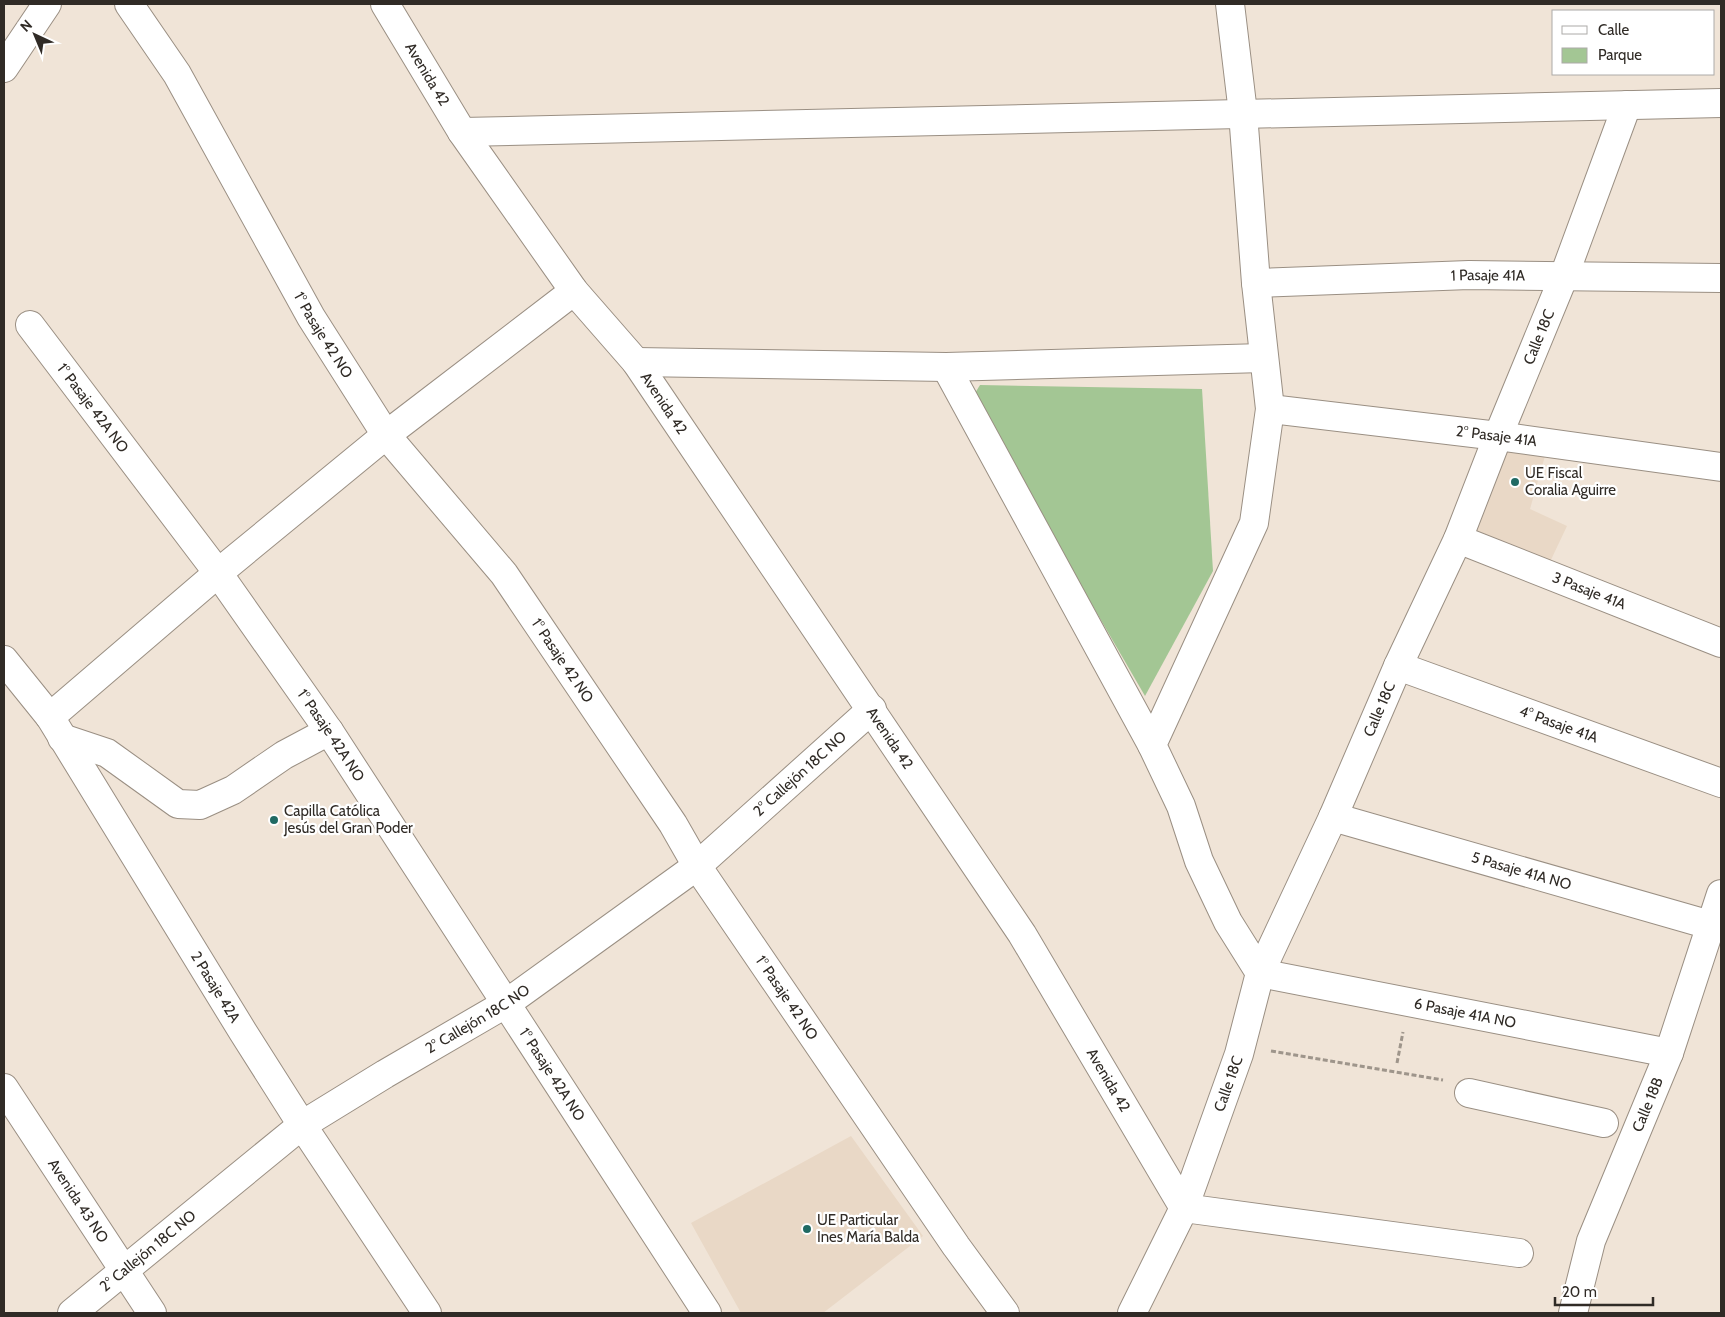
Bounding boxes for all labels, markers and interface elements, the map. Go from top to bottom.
north arrow [10,10,60,60]
legend [1552,10,1715,75]
text: N [16,16,36,36]
text: Calle [1598,21,1629,39]
street label: Avenida 42 [401,39,453,109]
text: Parque [1598,46,1642,64]
street label: 1 Pasaje 41A [1450,266,1526,285]
street label: 1° Pasaje 42 NO [290,289,356,381]
street label: Calle 18C [1519,307,1558,367]
street label: 1° Pasaje 42A NO [53,360,132,456]
street label: Avenida 42 [637,369,691,438]
street label: 2° Pasaje 41A [1455,422,1539,450]
place label: UE Fiscal Coralia Aguirre [1525,464,1616,499]
marker: UE Fiscal Coralia Aguirre [1509,476,1521,488]
street label: 3 Pasaje 41A [1550,568,1629,614]
street label: 1° Pasaje 42 NO [528,615,597,706]
street label: Calle 18C [1360,679,1399,739]
street label: 1° Pasaje 42A NO [294,686,368,785]
street label: 4° Pasaje 41A [1517,702,1601,747]
street label: Avenida 42 [863,704,917,773]
street label: 2° Callejón 18C NO [750,727,850,820]
place label: Capilla Católica Jesús del Gran Poder [283,802,413,837]
marker: Capilla Católica Jesús del Gran Poder [268,814,280,826]
street label: 5 Pasaje 41A NO [1469,848,1573,894]
street label: 2 Pasaje 42A [187,948,245,1027]
street label: 1° Pasaje 42 NO [752,952,822,1043]
street label: 2° Callejón 18C NO [422,981,533,1058]
street label: 6 Pasaje 41A NO [1413,994,1518,1032]
street label: 1° Pasaje 42A NO [515,1025,589,1124]
street label: Avenida 42 [1083,1045,1134,1115]
street label: Calle 18C [1210,1054,1247,1114]
street label: Calle 18B [1628,1074,1667,1134]
street label: Avenida 43 NO [44,1156,112,1246]
street label: 2° Callejón 18C NO [96,1206,200,1296]
place label: UE Particular Ines María Balda [817,1211,920,1246]
marker: UE Particular Ines María Balda [801,1223,813,1235]
scale bar [1555,1274,1652,1306]
text: 20 m [1562,1283,1597,1301]

